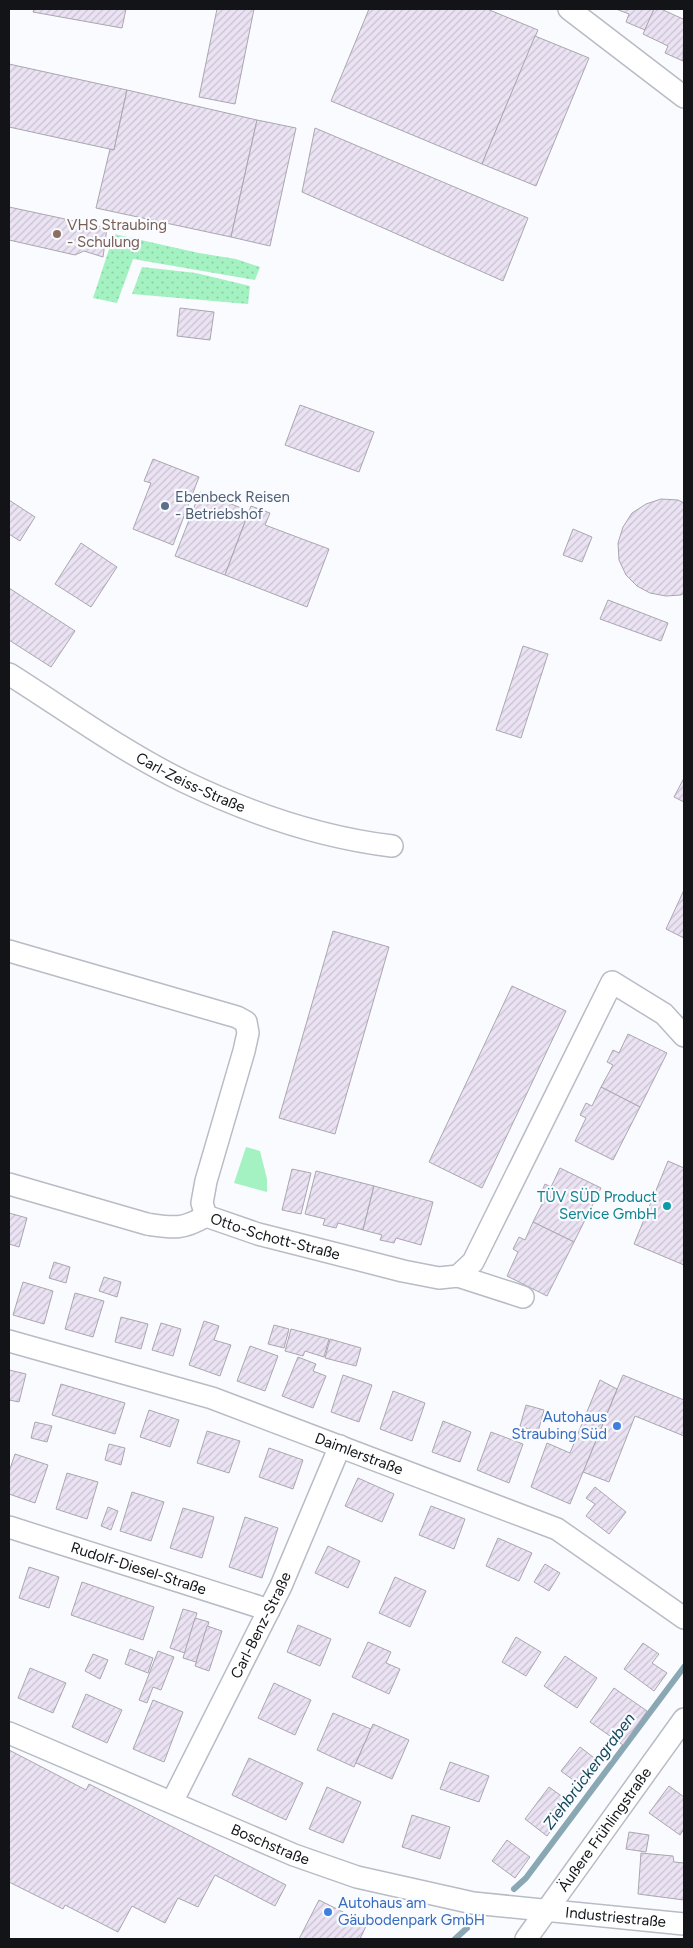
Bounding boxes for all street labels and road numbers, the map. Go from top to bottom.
street label: Carl-Zeiss-Straße [133,748,248,816]
street label: Otto-Schott-Straße [208,1209,342,1264]
street label: Daimlerstraße [312,1429,406,1479]
street label: Rudolf-Diesel-Straße [68,1538,209,1598]
street label: Carl-Benz-Straße [227,1569,295,1681]
street label: Äußere Frühlingstraße [554,1764,655,1895]
street label: Boschstraße [228,1820,312,1869]
street label: Industriestraße [564,1903,667,1931]

